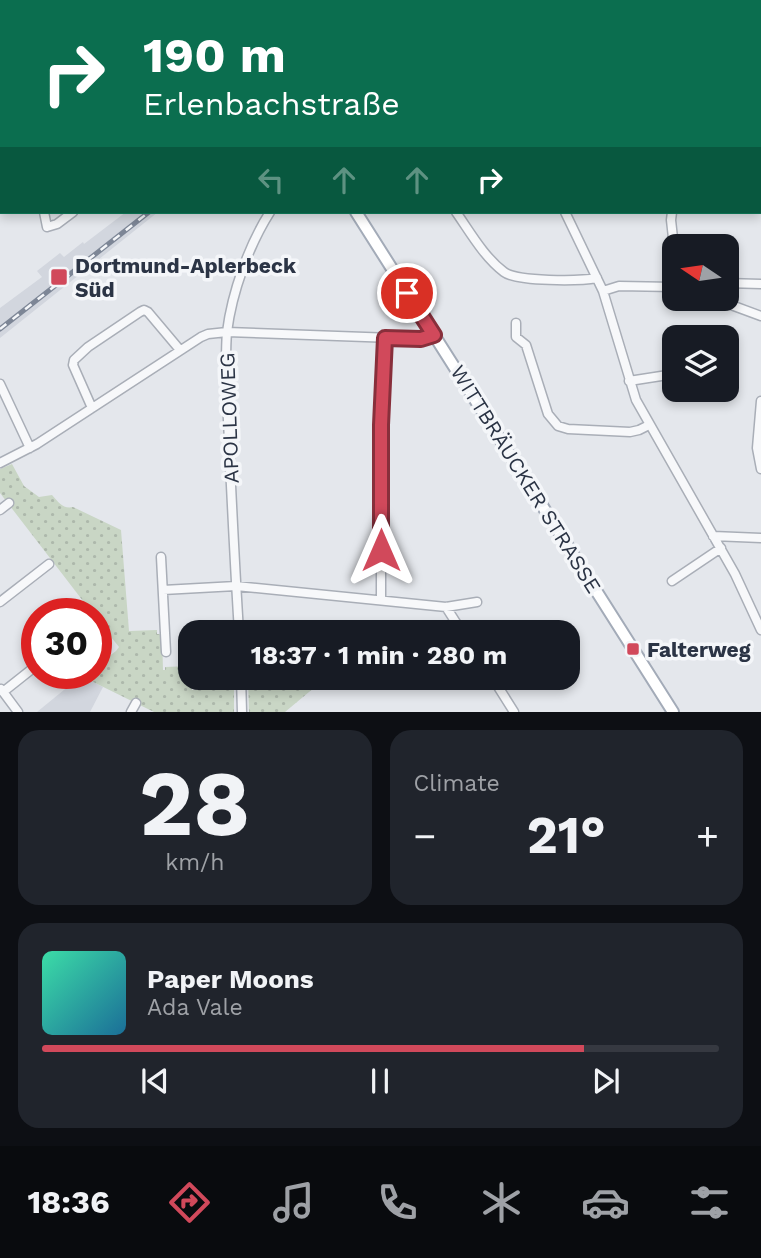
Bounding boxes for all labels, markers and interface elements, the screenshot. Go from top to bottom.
text: 190 m [143,26,286,84]
icon: right [28,28,119,119]
text: Erlenbachstraße [143,85,400,123]
icon: left [252,161,290,199]
icon: ahead [325,161,363,199]
icon: ahead [398,161,436,199]
icon: right [471,161,509,199]
north arrow [662,234,738,312]
map controls [662,234,739,402]
place label: Dortmund-Aplerbeck Süd [75,253,297,302]
pin [377,263,437,323]
marker: Dortmund-Aplerbeck Süd [49,267,69,287]
icon: arrive [388,274,426,312]
button: layers [662,325,739,402]
street label: APOLLOWEG [214,352,244,484]
street label: WITTBRÄUCKER STRASSE [445,360,607,598]
position arrow [344,513,418,587]
speed limit sign: 30 [21,598,112,689]
place label: Falterweg [647,637,751,662]
text: 18:37 · 1 min · 280 m [251,640,507,670]
marker: Falterweg [625,641,641,657]
text: 28 [139,750,250,857]
text: Climate [414,770,500,797]
text: 21° [527,805,606,866]
text: − [414,814,436,858]
text: + [696,814,719,858]
text: km/h [165,849,224,876]
text: Paper Moons [147,964,314,994]
text: Ada Vale [147,994,243,1021]
icon: previous [136,1062,174,1100]
icon: pause [361,1062,399,1100]
icon: next [587,1062,625,1100]
icon: directions [165,1178,214,1227]
icon: music [269,1178,318,1227]
icon: phone [373,1178,422,1227]
icon: climate [477,1178,526,1227]
icon: car [581,1178,630,1227]
icon: filters [685,1178,734,1227]
text: 18:36 [27,1183,110,1221]

